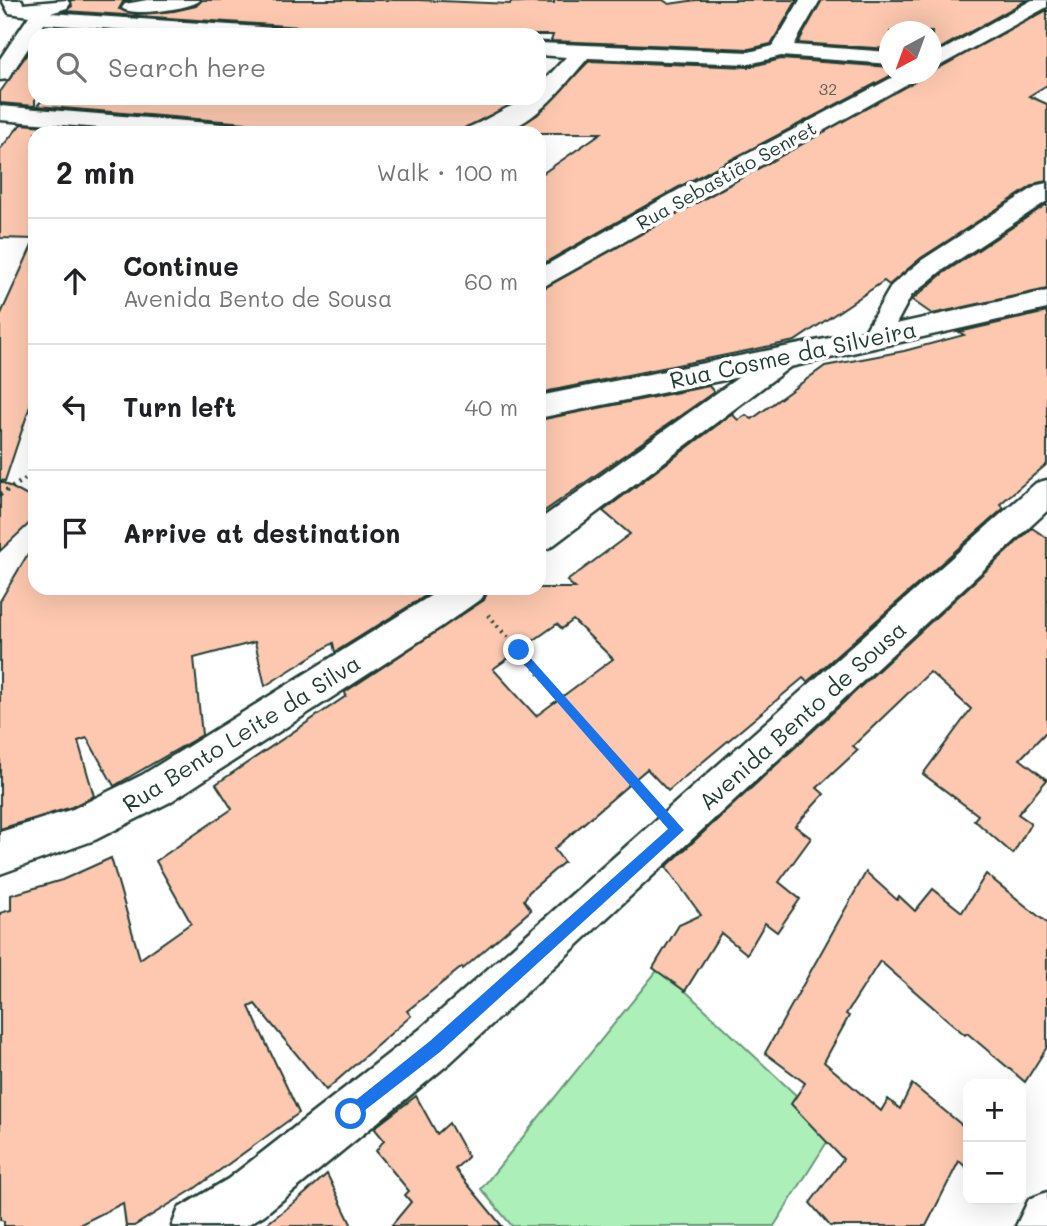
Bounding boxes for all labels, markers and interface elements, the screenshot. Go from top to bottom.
north arrow [879,21,942,84]
search box [28,28,546,105]
icon: search [52,48,90,86]
text: Search here [108,50,266,84]
house number: 32 [819,78,837,99]
street label: Rua Sebastião Senret [632,115,820,235]
text: 2 min [56,152,135,192]
text: Walk · 100 m [376,157,518,187]
text: Continue [123,249,239,283]
icon: ahead [56,262,94,300]
text: 60 m [464,266,518,296]
text: Avenida Bento de Sousa [123,283,392,313]
street label: Rua Cosme da Silveira [667,313,919,395]
icon: left [56,388,94,426]
text: Turn left [123,390,236,424]
text: 40 m [465,392,518,422]
icon: arrive [56,514,94,552]
text: Arrive at destination [123,516,400,550]
street label: Avenida Bento de Sousa [692,614,912,816]
route end [503,634,534,665]
street label: Rua Bento Leite da Silva [116,647,366,819]
map controls [963,1079,1026,1205]
button: + [963,1079,1026,1142]
route start [335,1098,366,1129]
button: − [963,1142,1026,1205]

